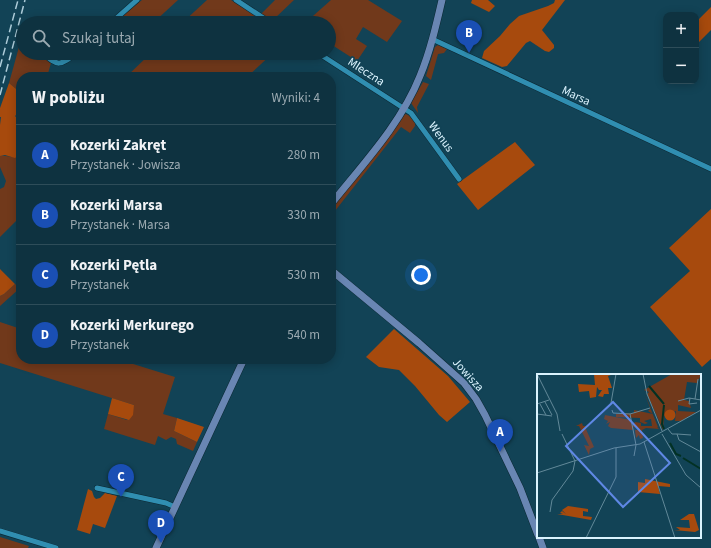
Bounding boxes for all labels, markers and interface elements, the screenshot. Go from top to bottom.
map controls [663,12,699,84]
button: + [663,12,699,48]
search box [16,16,336,60]
pin: B [456,20,482,53]
icon: search [30,27,52,49]
text: Szukaj tutaj [62,28,135,49]
button: − [663,48,699,84]
street label: Mleczna [344,54,388,90]
street label: Marsa [559,82,593,110]
text: W pobliżu [32,86,105,110]
text: Wyniki: 4 [271,89,320,107]
street label: Wenus [424,118,458,156]
text: Kozerki Zakręt [70,135,166,156]
text: A [41,146,49,164]
text: 280 m [287,146,320,164]
text: Przystanek · Jowisza [70,156,181,174]
text: Kozerki Marsa [70,195,163,216]
text: B [41,206,49,224]
text: 330 m [287,206,320,224]
text: Przystanek · Marsa [70,216,170,234]
text: Kozerki Pętla [70,255,157,276]
your location [411,265,431,285]
text: C [41,266,49,284]
text: 530 m [287,266,320,284]
text: Przystanek [70,276,129,294]
text: Kozerki Merkurego [70,315,194,336]
text: D [41,326,49,344]
text: 540 m [287,326,320,344]
text: Przystanek [70,336,129,354]
street label: Jowisza [448,355,488,395]
inset map [537,374,701,538]
pin: A [487,419,513,452]
pin: C [108,464,134,497]
pin: D [148,510,174,543]

